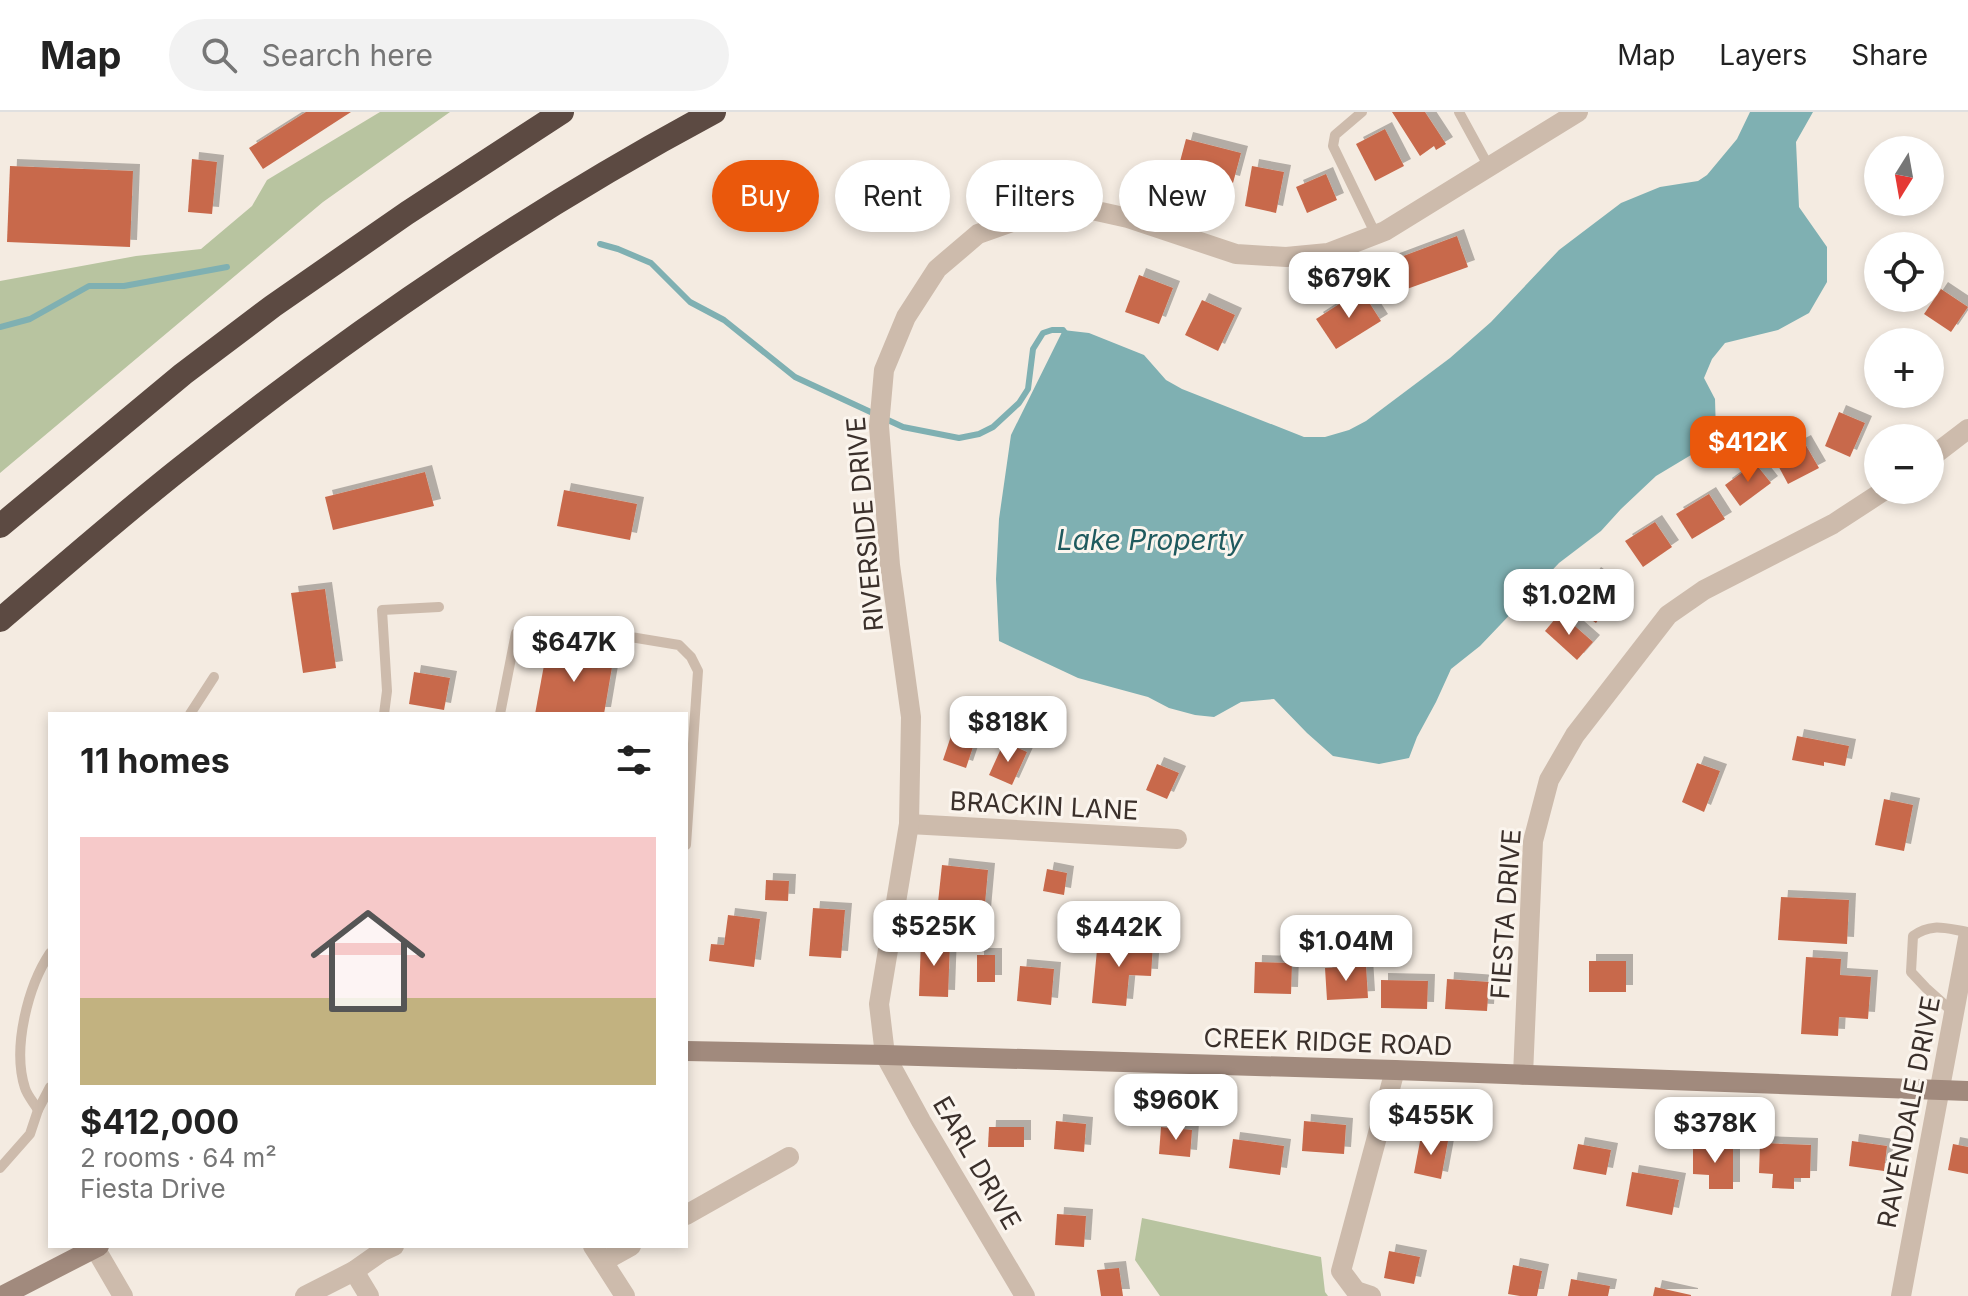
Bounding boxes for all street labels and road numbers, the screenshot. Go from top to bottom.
street label: RIVERSIDE DRIVE [840,415,889,633]
street label: BRACKIN LANE [949,785,1139,826]
street label: FIESTA DRIVE [1484,828,1527,1000]
street label: RAVENDALE DRIVE [1871,993,1946,1230]
street label: CREEK RIDGE ROAD [1203,1022,1453,1061]
street label: EARL DRIVE [927,1091,1028,1235]

